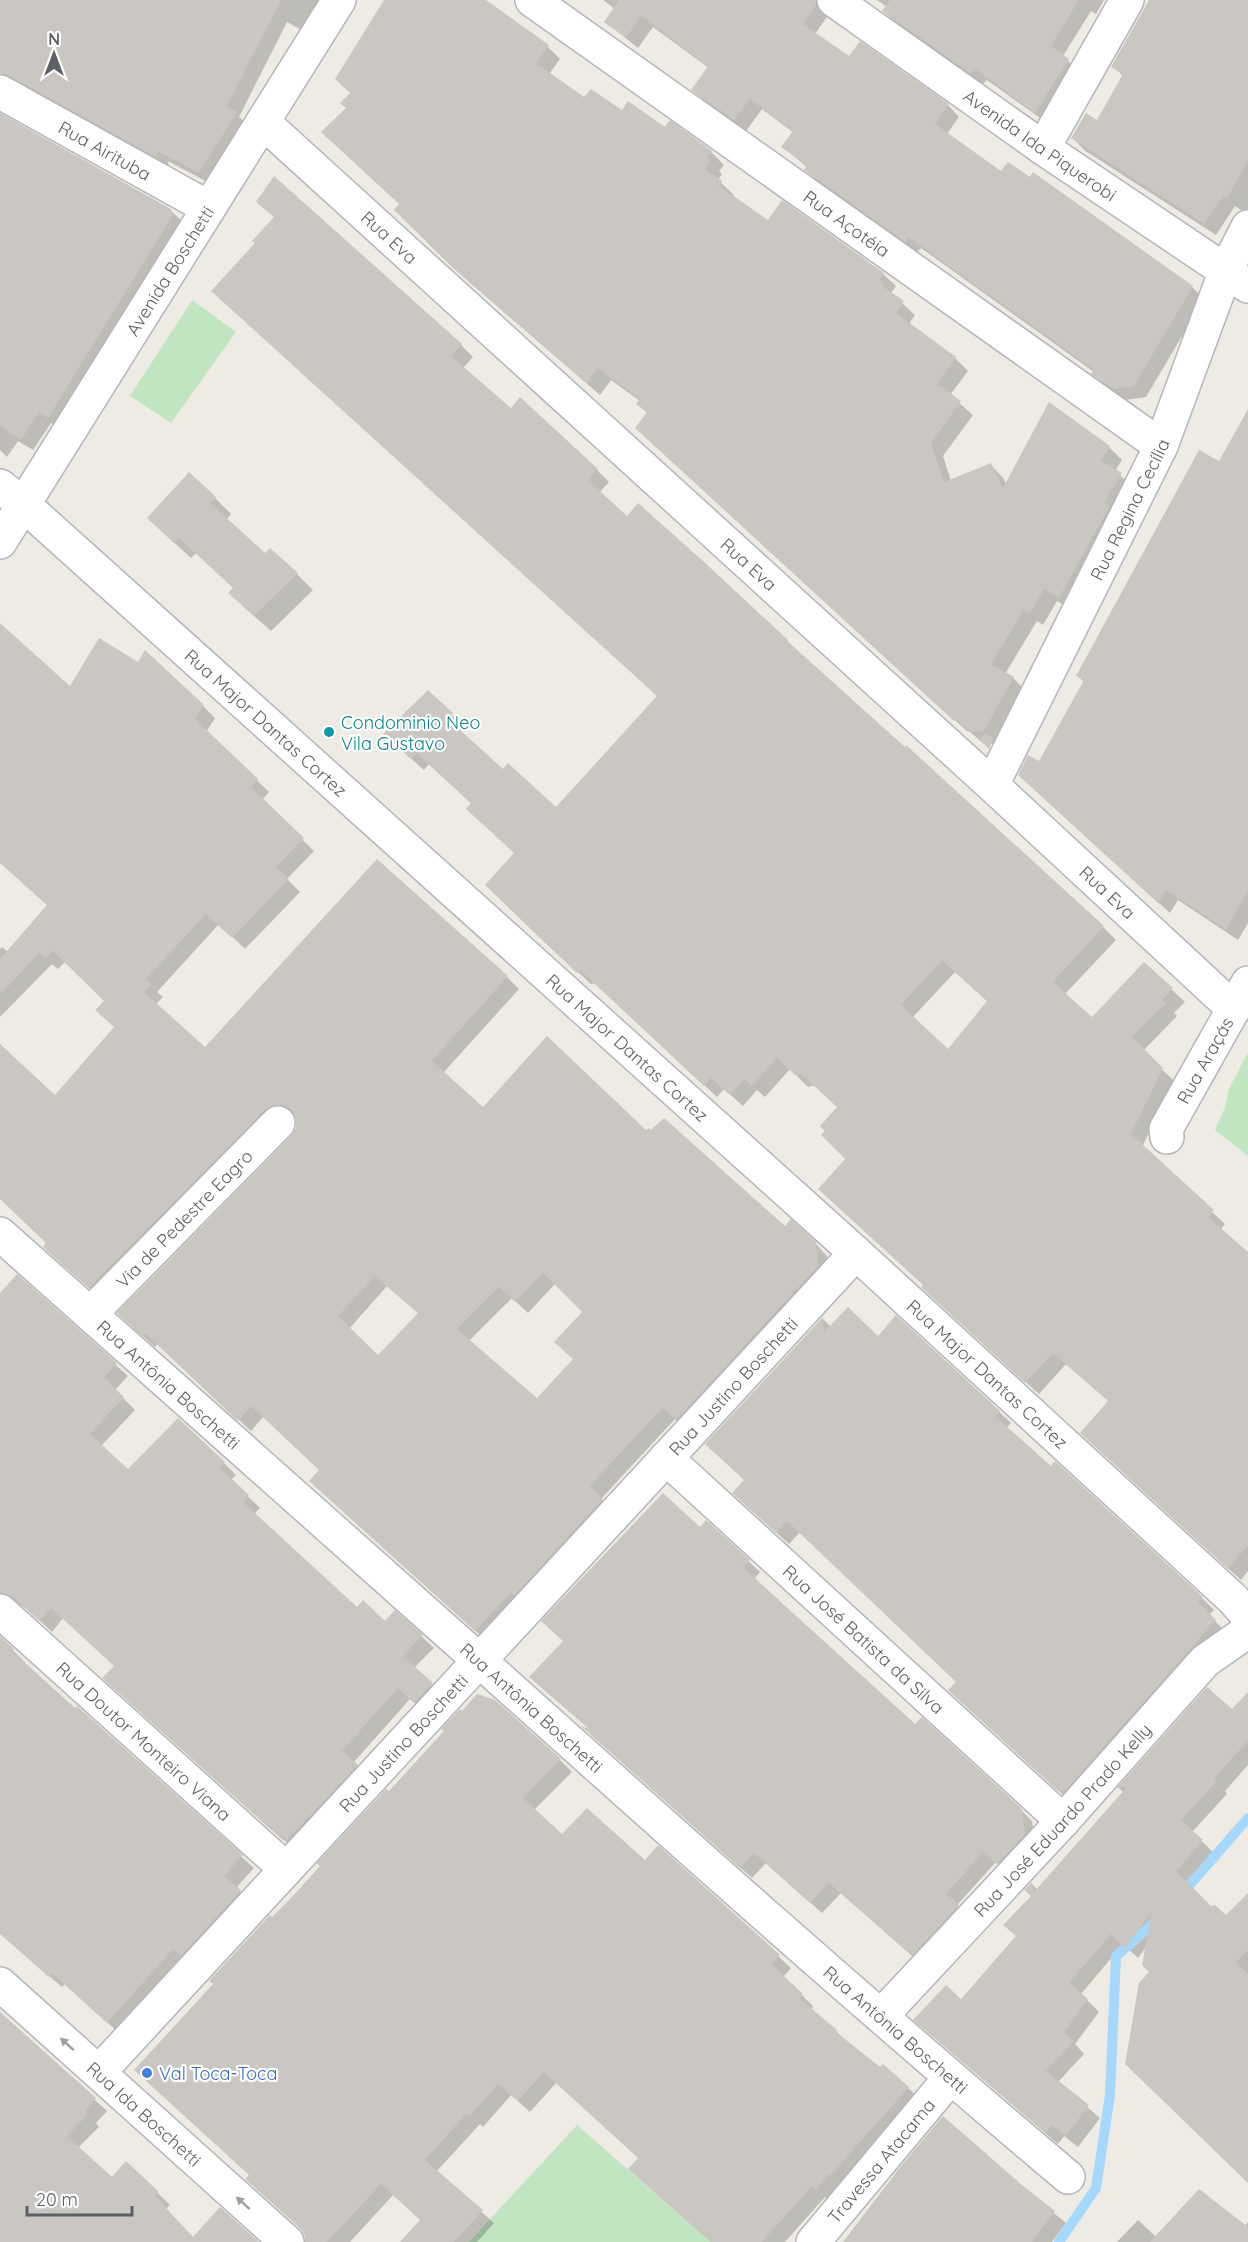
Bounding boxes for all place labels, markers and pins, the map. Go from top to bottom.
place label: Condominio Neo Vila Gustavo [341,711,480,755]
marker: Condominio Neo Vila Gustavo [322,725,336,739]
place label: Val Toca-Toca [159,2062,277,2085]
marker: Val Toca-Toca [140,2066,154,2080]

